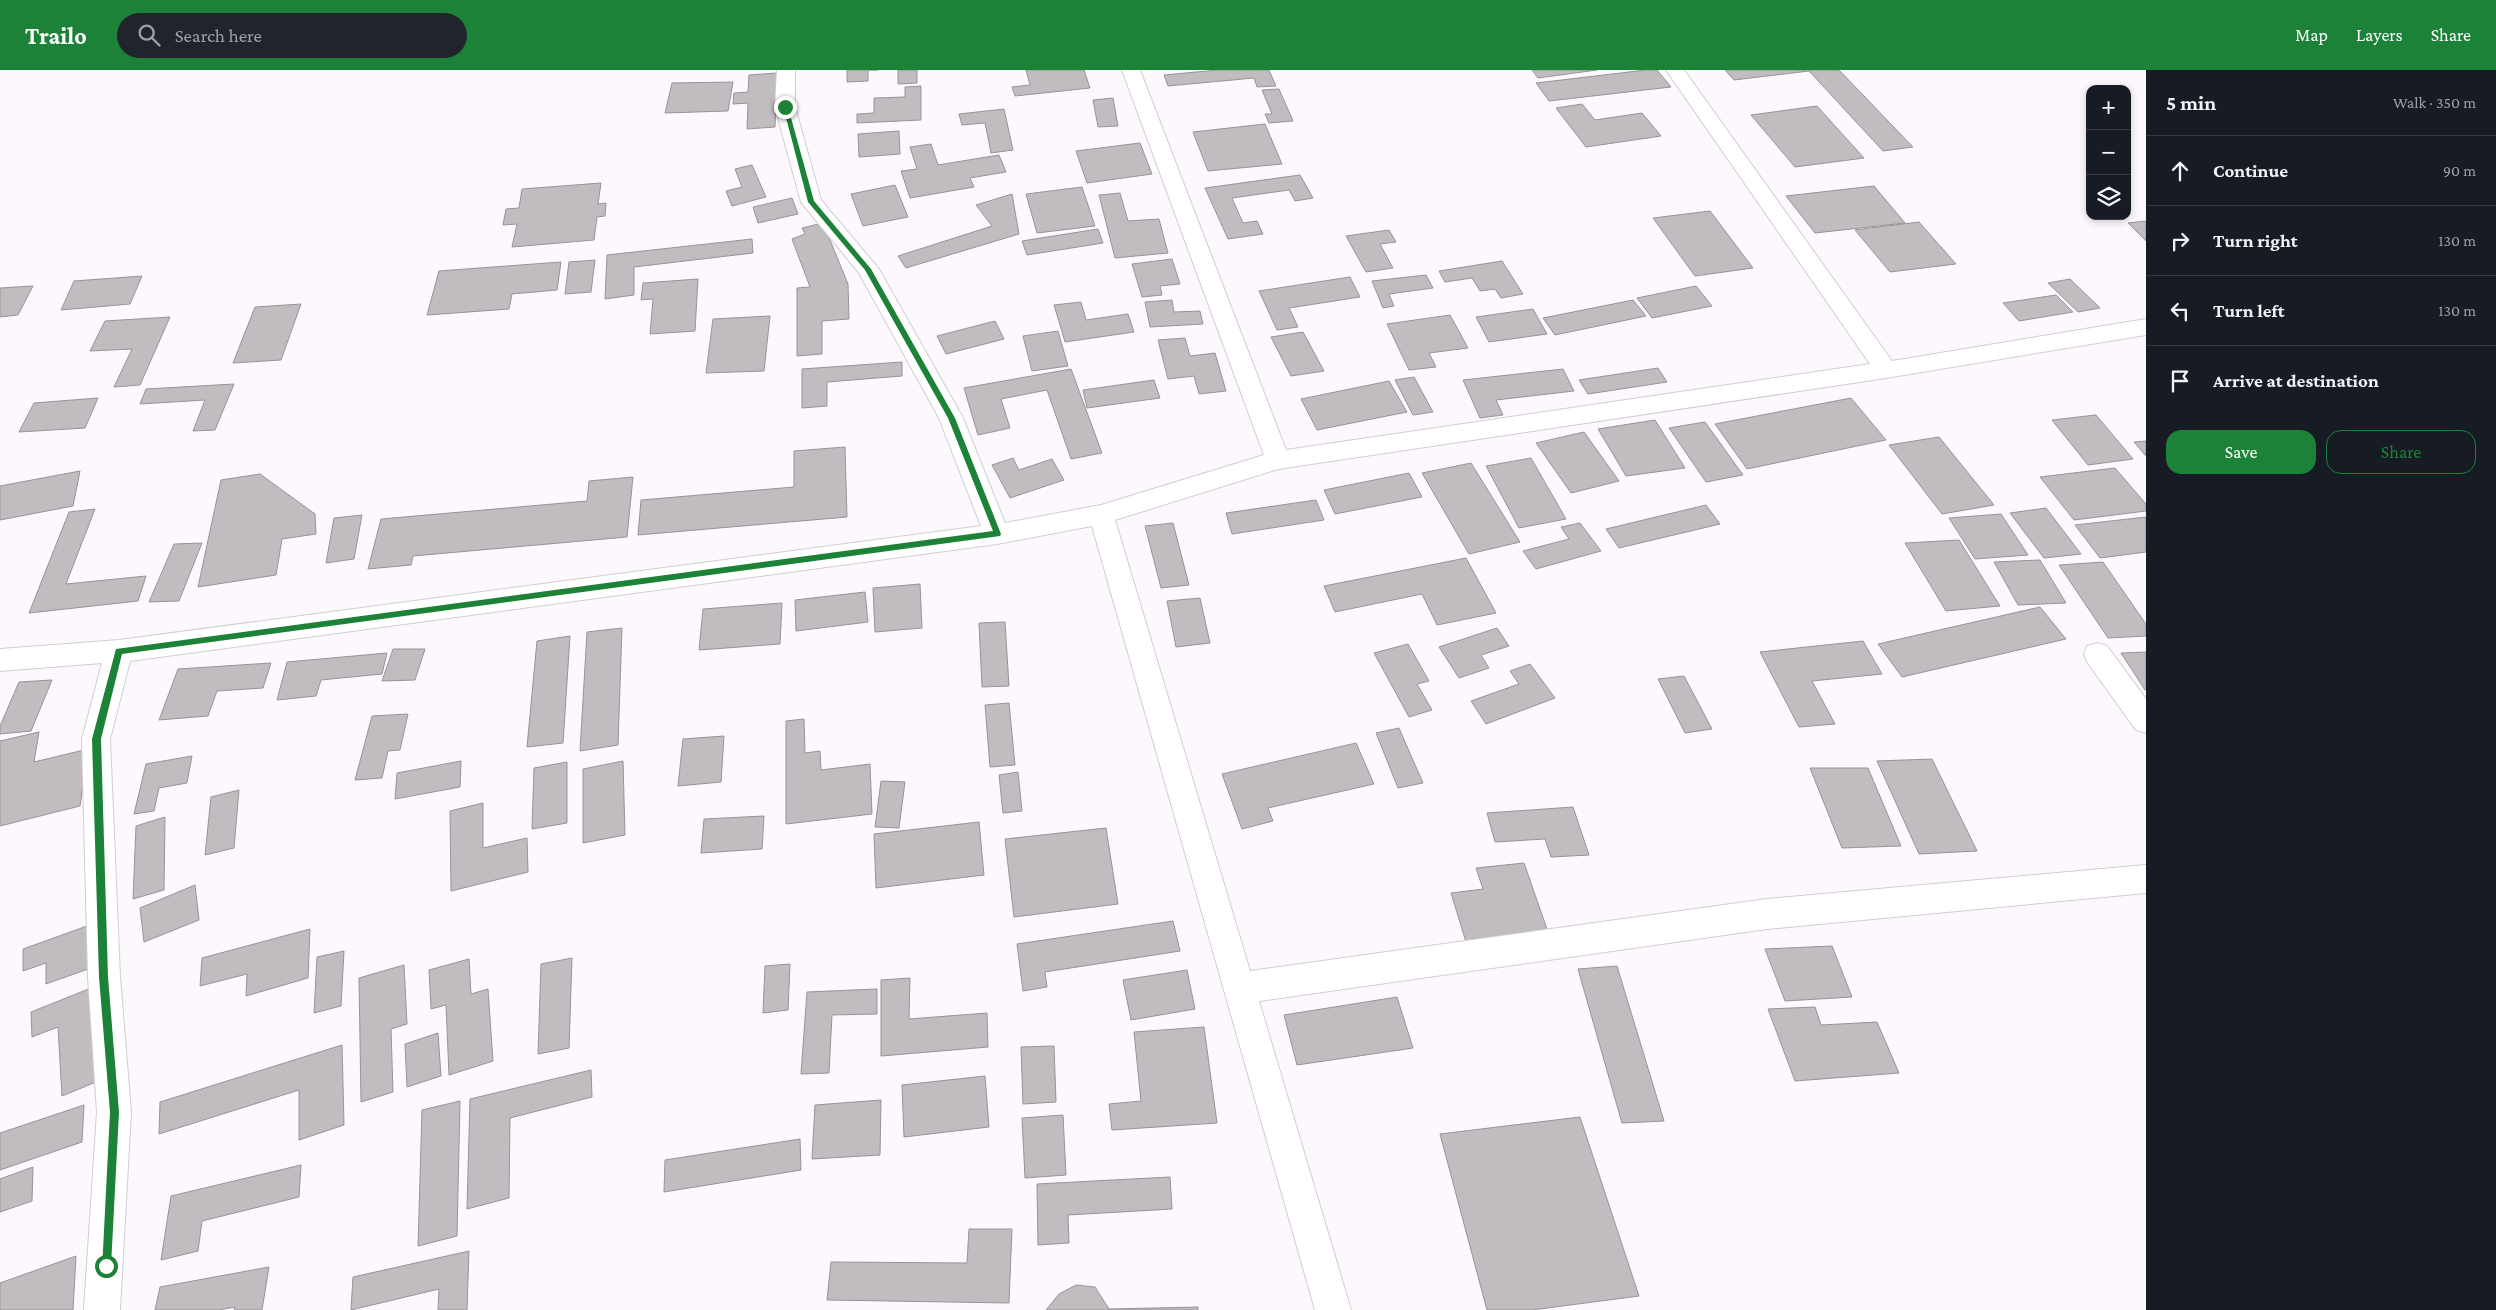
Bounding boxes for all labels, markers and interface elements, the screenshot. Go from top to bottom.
search box [117,13,467,58]
icon: search [135,21,163,49]
text: Trailo [25,22,87,49]
text: Search here [175,25,262,46]
text: Map [2295,25,2328,45]
text: Layers [2356,25,2403,45]
text: Share [2431,25,2471,45]
map controls [2086,85,2131,220]
button: + [2086,85,2131,130]
text: 5 min [2166,91,2216,115]
text: Walk · 350 m [2393,94,2476,111]
route end [774,96,797,119]
button: − [2086,130,2131,175]
icon: ahead [2166,157,2194,185]
text: Continue [2213,160,2288,181]
text: 90 m [2443,162,2476,179]
button: layers [2086,175,2131,220]
icon: right [2166,227,2194,255]
text: Turn right [2213,230,2298,251]
text: 130 m [2438,232,2476,249]
icon: left [2166,297,2194,325]
text: Turn left [2213,300,2285,321]
text: 130 m [2438,302,2476,319]
icon: arrive [2166,367,2194,395]
text: Arrive at destination [2213,370,2379,391]
button: Save [2166,430,2316,474]
button: Share [2326,430,2476,474]
route start [95,1255,118,1278]

